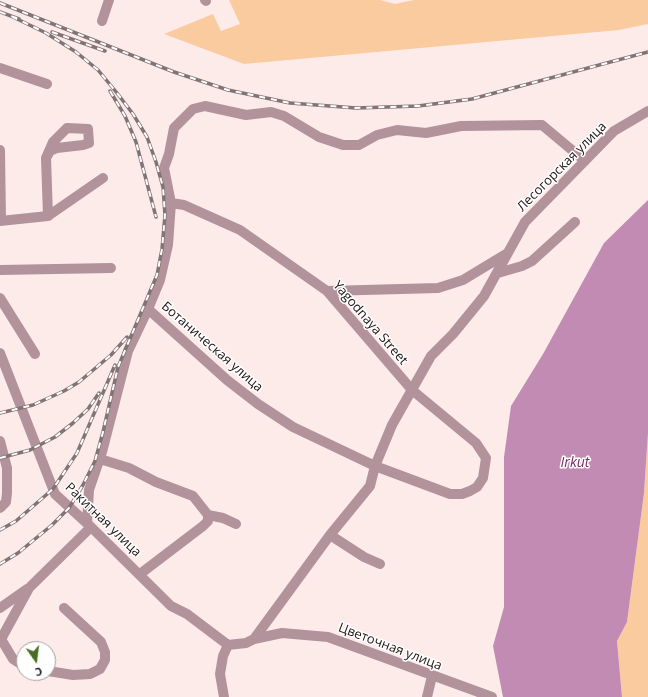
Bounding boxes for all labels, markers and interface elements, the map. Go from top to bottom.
street label: Лесогорская улица [514,119,610,215]
street label: Yagodnaya Street [329,278,411,368]
street label: Ботаническая улица [158,299,266,395]
water label: Irkut [561,455,589,471]
street label: Ракитная улица [62,480,144,560]
street label: Цветочная улица [336,620,444,674]
north arrow [16,641,56,681]
text: С [34,664,44,680]

